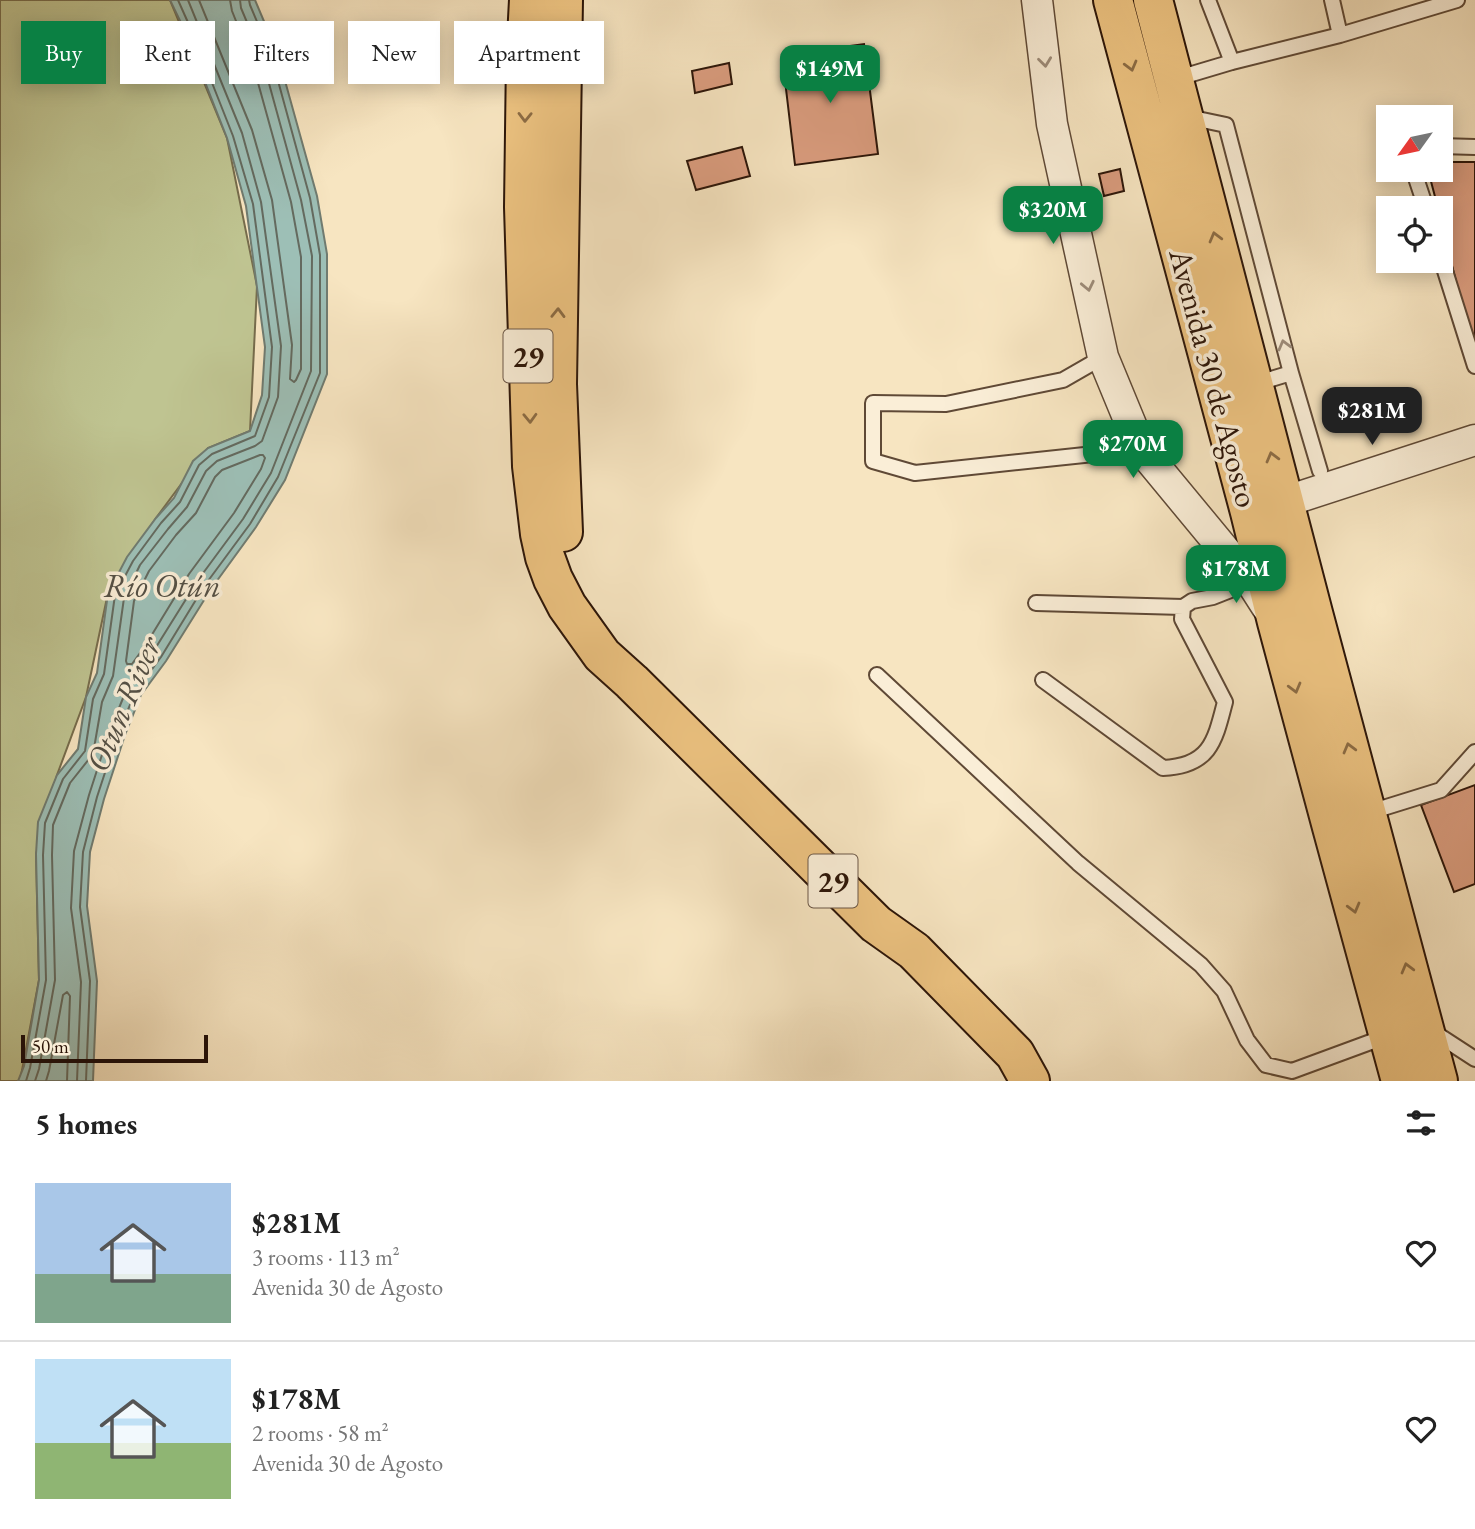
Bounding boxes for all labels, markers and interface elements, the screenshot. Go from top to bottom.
chip: Buy [21,21,106,84]
chip: Rent [120,21,215,84]
chip: Filters [229,21,334,84]
chip: New [348,21,440,84]
chip: Apartment [454,21,604,84]
pin: $149M [781,46,879,105]
text: $149M [796,53,864,83]
one-way arrow [1037,56,1052,68]
one-way arrow [1122,60,1137,72]
north arrow [1376,105,1452,182]
map controls [1376,105,1453,273]
one-way arrow [517,112,533,123]
pin: $320M [1004,187,1102,246]
text: $320M [1019,194,1087,224]
button: locate [1376,196,1453,273]
one-way arrow [1208,231,1223,243]
street label: Avenida 30 de Agosto [1159,243,1269,512]
one-way arrow [1080,280,1094,292]
one-way arrow [550,307,566,317]
road number: 29 [504,330,552,382]
one-way arrow [1278,339,1292,351]
pin: $281M [1323,388,1421,447]
text: $281M [1338,395,1406,425]
one-way arrow [523,413,538,424]
pin: $270M [1084,420,1182,480]
text: $270M [1099,428,1167,458]
one-way arrow [1266,451,1280,463]
pin: $178M [1187,546,1285,605]
text: $178M [1202,553,1270,583]
water label: Río Otún [103,564,221,607]
water label: Otun River [75,629,171,778]
one-way arrow [1287,682,1301,694]
one-way arrow [1343,742,1357,754]
road number: 29 [808,854,858,908]
one-way arrow [1345,902,1360,914]
one-way arrow [1401,962,1416,974]
scale bar [21,1032,208,1064]
text: 50 m [32,1034,69,1059]
text: 5 homes [35,1104,137,1143]
icon: filters [1402,1104,1440,1142]
text: $281M [252,1203,341,1242]
icon: home [91,1211,175,1295]
icon: heart [1402,1234,1440,1272]
text: 3 rooms · 113 m² [252,1242,400,1272]
text: Avenida 30 de Agosto [252,1272,443,1302]
text: $178M [252,1379,341,1418]
icon: home [91,1387,175,1471]
icon: heart [1402,1410,1440,1448]
text: 2 rooms · 58 m² [252,1418,389,1448]
text: Avenida 30 de Agosto [252,1448,443,1478]

